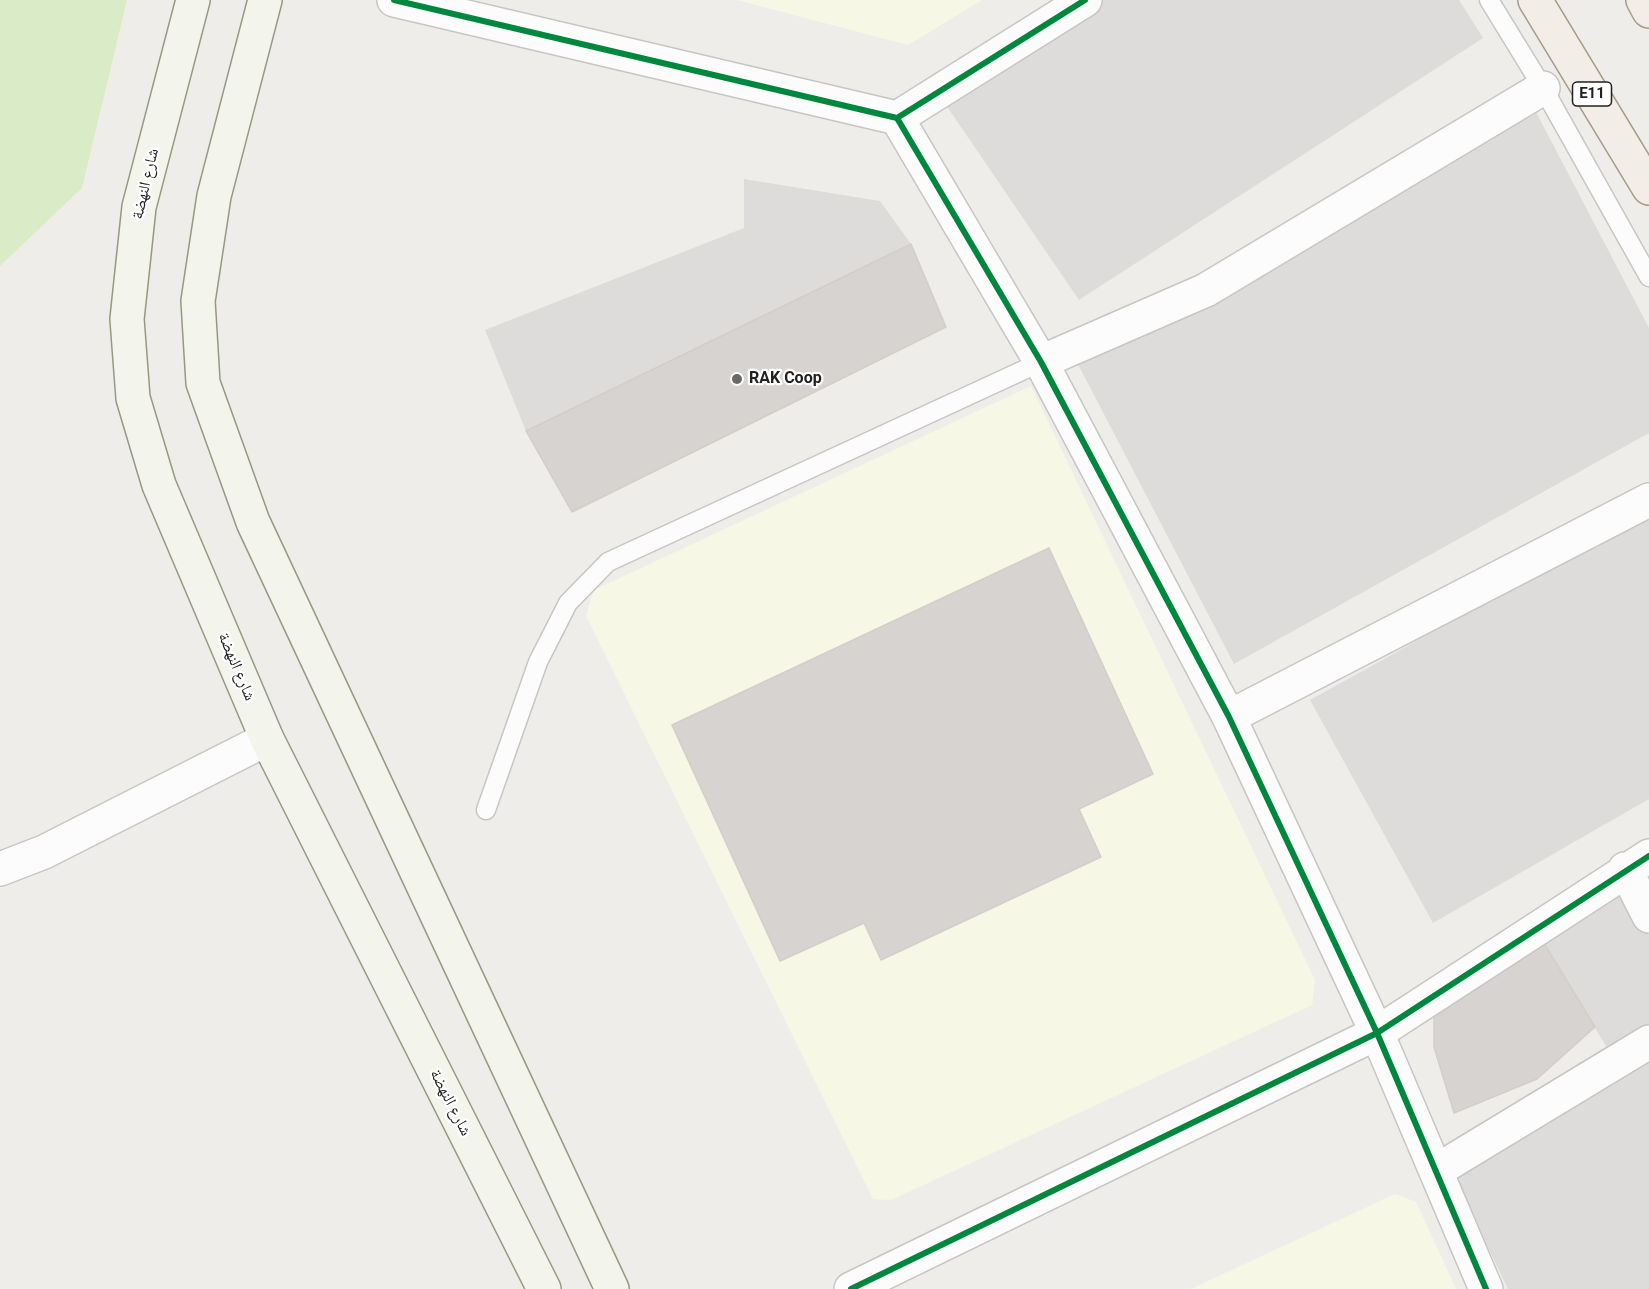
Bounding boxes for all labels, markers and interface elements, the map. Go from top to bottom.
road number: E11 [1572,82,1612,106]
street label: شارع النهضة [129,147,163,221]
place label: RAK Coop [749,369,822,389]
marker: RAK Coop [730,372,744,386]
street label: شارع النهضة [213,630,259,704]
street label: شارع النهضة [425,1067,475,1139]

